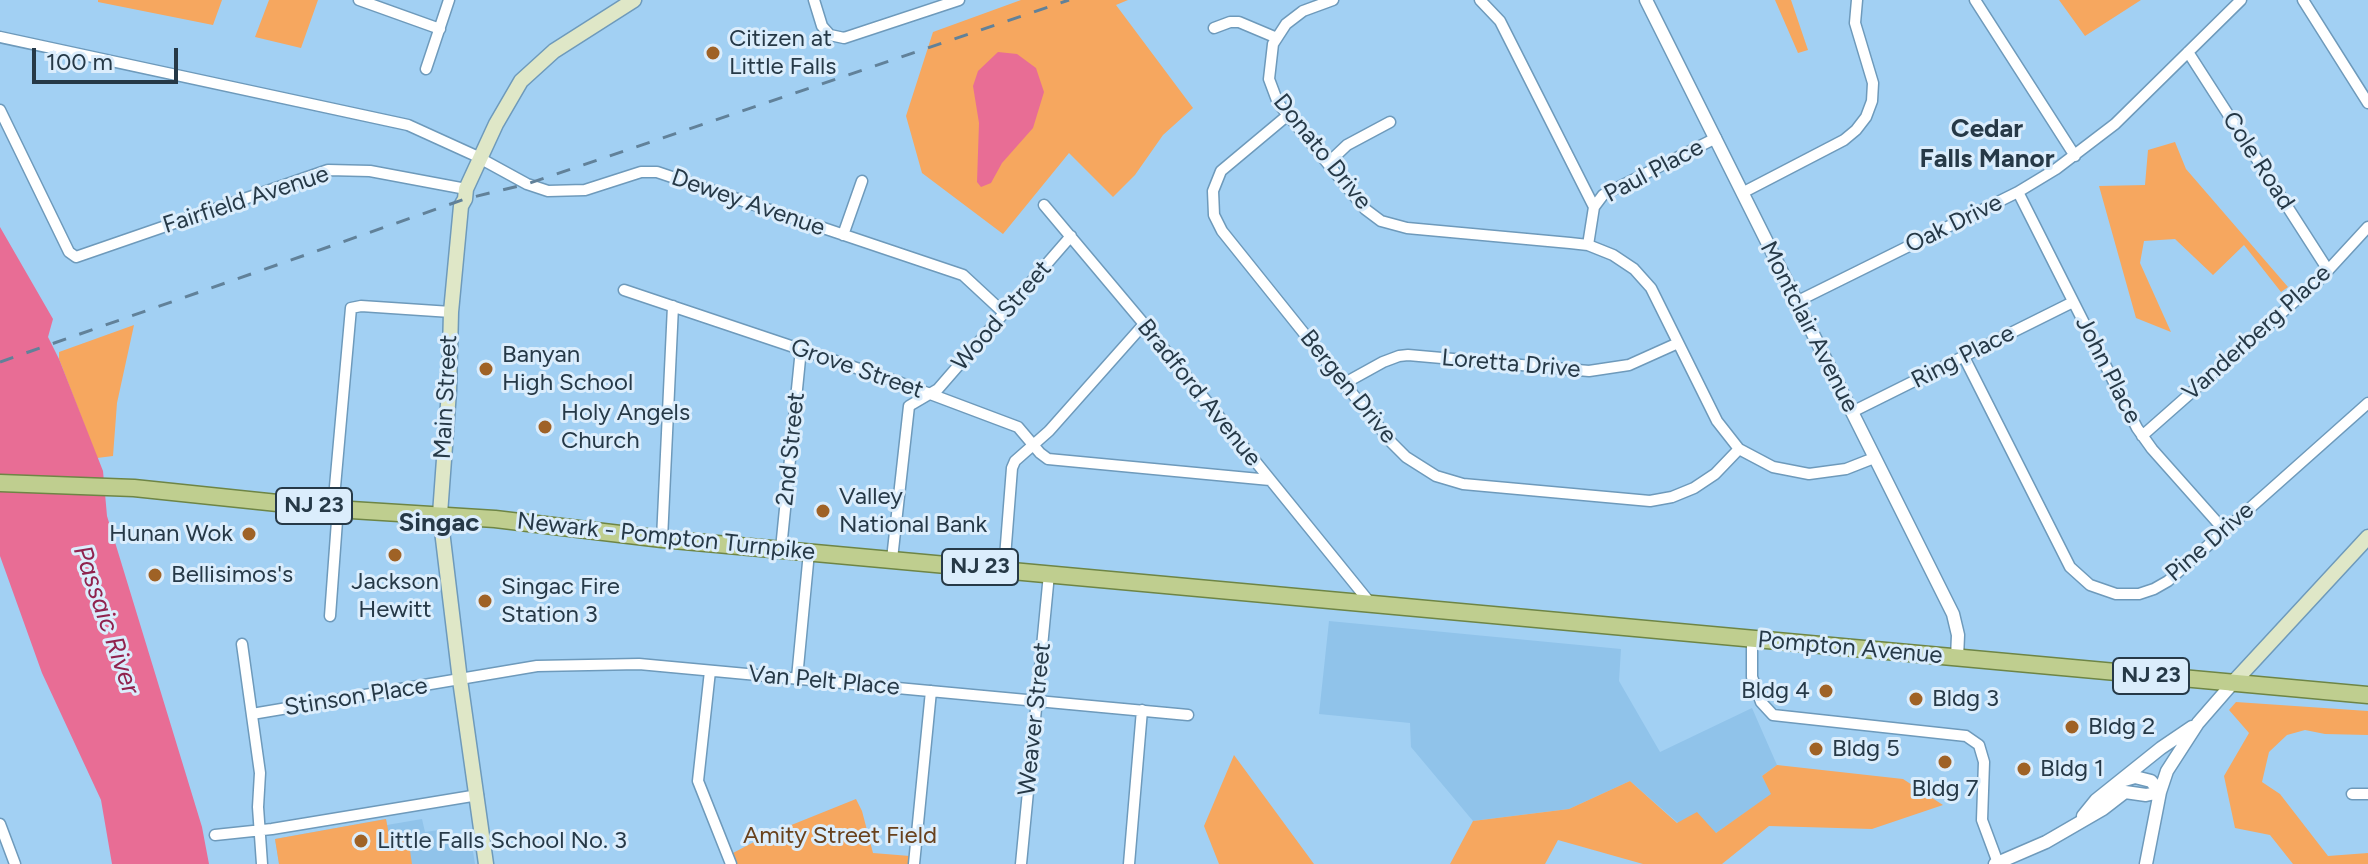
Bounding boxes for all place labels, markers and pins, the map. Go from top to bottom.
place label: Citizen at Little Falls [729,25,836,81]
marker: Citizen at Little Falls [704,44,722,62]
place label: Banyan High School [502,341,633,397]
marker: Banyan High School [477,360,495,378]
place label: Holy Angels Church [561,399,690,455]
marker: Holy Angels Church [536,418,554,436]
place label: Valley National Bank [839,483,987,539]
marker: Valley National Bank [814,502,832,520]
place label: Hunan Wok [109,520,233,548]
marker: Hunan Wok [240,525,258,543]
marker: Jackson Hewitt [386,546,404,564]
place label: Bellisimos's [171,561,293,589]
marker: Bellisimos's [146,566,164,584]
place label: Jackson Hewitt [351,568,439,624]
place label: Singac Fire Station 3 [501,573,620,629]
marker: Singac Fire Station 3 [476,592,494,610]
place label: Bldg 4 [1741,677,1810,705]
marker: Bldg 4 [1817,682,1835,700]
place label: Bldg 3 [1932,685,1999,713]
marker: Bldg 3 [1907,690,1925,708]
place label: Bldg 2 [2088,713,2155,741]
marker: Bldg 2 [2063,718,2081,736]
place label: Bldg 5 [1832,735,1900,763]
marker: Bldg 5 [1807,740,1825,758]
marker: Bldg 7 [1936,753,1954,771]
place label: Bldg 1 [2040,755,2104,783]
marker: Bldg 1 [2015,760,2033,778]
place label: Bldg 7 [1912,775,1978,803]
place label: Little Falls School No. 3 [377,827,627,855]
marker: Little Falls School No. 3 [352,832,370,850]

